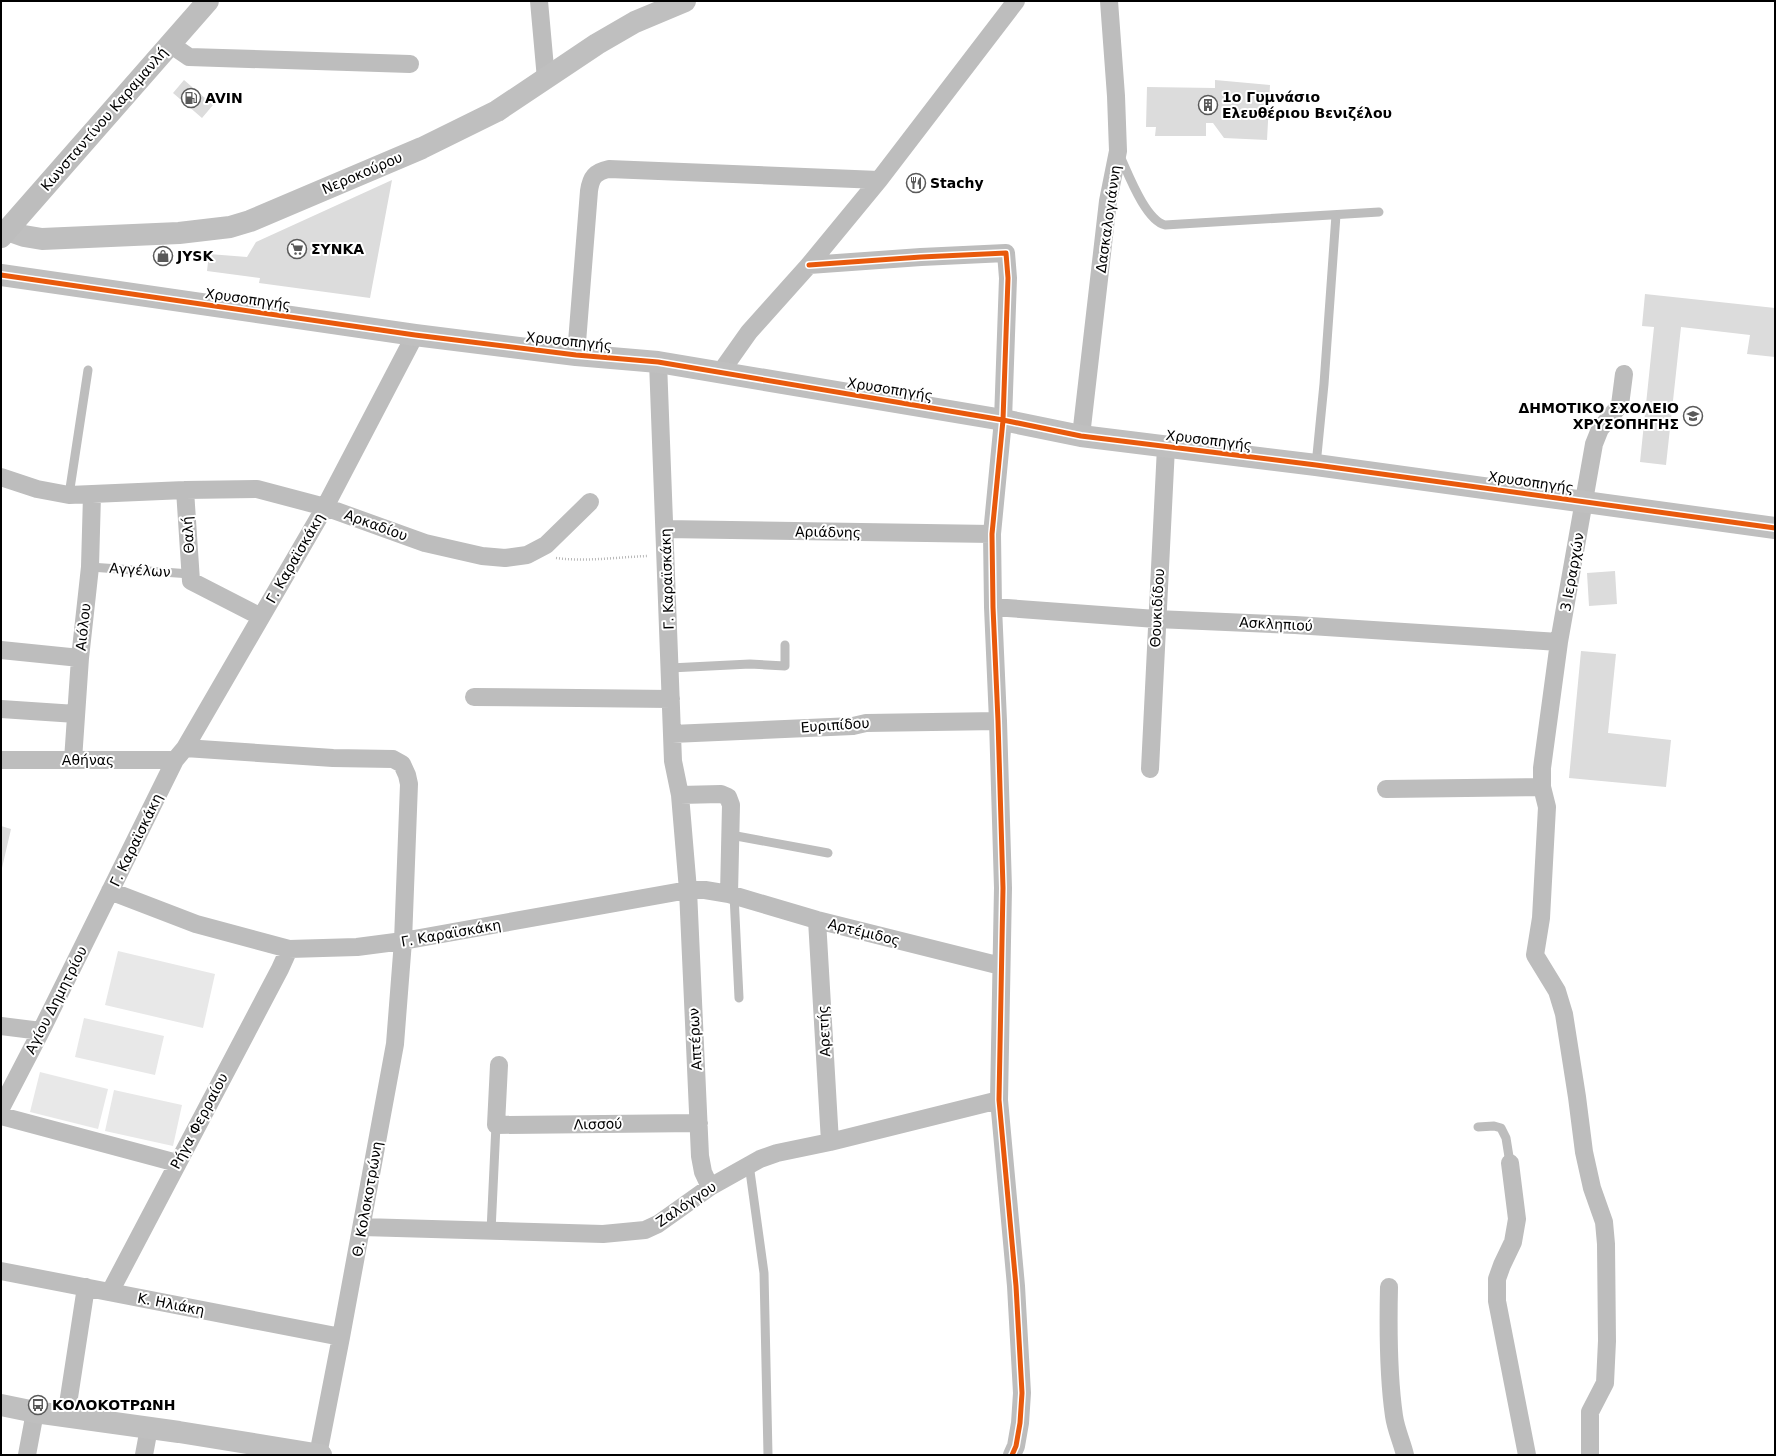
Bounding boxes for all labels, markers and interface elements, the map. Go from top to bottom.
street label: Κωνσταντίνου Καραμανλή [37,44,171,194]
fuel station icon: AVIN [180,87,202,109]
place label: 1ο Γυμνάσιο Ελευθέριου Βενιζέλου [1222,89,1392,121]
place label: AVIN [205,90,243,106]
building icon: 1ο Γυμνάσιο Ελευθέριου Βενιζέλου [1197,94,1219,116]
street label: Νεροκούρου [319,149,405,197]
street label: Δασκαλογιάννη [1093,164,1123,274]
restaurant icon: Stachy [905,172,927,194]
place label: Stachy [930,175,984,191]
supermarket icon: ΣΥΝΚΑ [286,238,308,260]
place label: ΣΥΝΚΑ [311,241,364,257]
shop icon: JYSK [152,245,174,267]
place label: JYSK [176,248,214,264]
street label: Χρυσοπηγής [204,285,292,313]
street label: Χρυσοπηγής [525,329,613,353]
street label: Χρυσοπηγής [846,374,934,404]
place label: ΔΗΜΟΤΙΚΟ ΣΧΟΛΕΙΟ ΧΡΥΣΟΠΗΓΗΣ [1518,400,1679,432]
school or university icon: ΔΗΜΟΤΙΚΟ ΣΧΟΛΕΙΟ ΧΡΥΣΟΠΗΓΗΣ [1682,405,1704,427]
street label: Χρυσοπηγής [1165,427,1253,453]
street label: Χρυσοπηγής [1487,468,1575,496]
street label: Αρκαδίου [342,506,410,544]
street label: Γ. Καραϊσκάκη [263,510,327,606]
street label: Θαλή [179,516,197,554]
street label: Αριάδνης [795,523,861,541]
street label: Γ. Καραϊσκάκη [657,528,677,630]
street label: 3 Ιεραρχών [1557,531,1587,613]
street label: Αγγέλων [109,560,171,580]
street label: Θουκιδίδου [1147,568,1167,648]
street label: Αιόλου [73,602,93,652]
street label: Ασκληπιού [1239,614,1313,634]
street label: Ευριπίδου [800,715,870,735]
street label: Αθήνας [62,752,114,768]
street label: Γ. Καραϊσκάκη [107,791,165,889]
street label: Αρτέμιδος [826,915,902,949]
street label: Γ. Καραϊσκάκη [400,916,502,950]
street label: Αγίου Δημητρίου [22,943,90,1057]
street label: Αρετής [815,1005,833,1057]
street label: Απτέρων [685,1007,705,1071]
street label: Ρήγα Φερραίου [167,1070,231,1172]
street label: Λισσού [573,1116,623,1132]
street label: Θ. Κολοκοτρώνη [349,1140,385,1258]
street label: Ζαλόγγου [653,1178,719,1230]
street label: Κ. Ηλιάκη [136,1290,206,1318]
bus stop icon: ΚΟΛΟΚΟΤΡΩΝΗ [27,1394,49,1416]
place label: ΚΟΛΟΚΟΤΡΩΝΗ [52,1397,175,1413]

